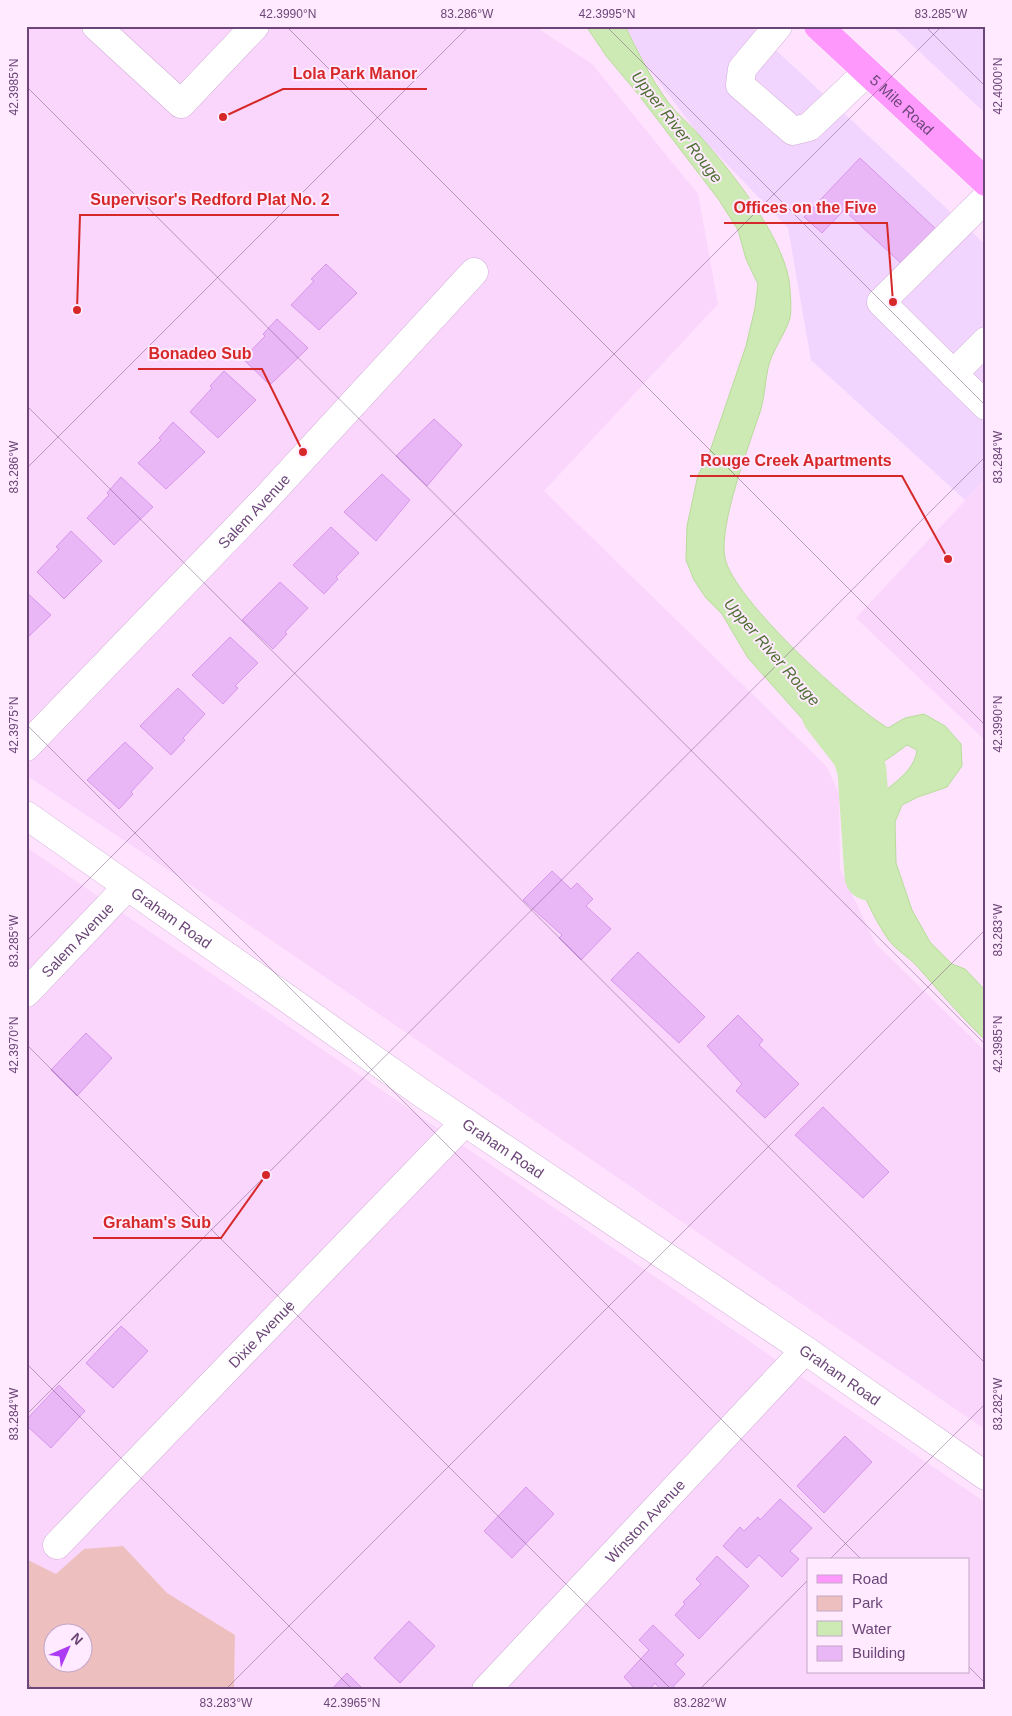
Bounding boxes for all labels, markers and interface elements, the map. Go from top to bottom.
text: 42.3990°N [260,7,316,21]
text: 83.286°W [441,7,494,21]
text: 42.3995°N [579,7,635,21]
text: 83.285°W [915,7,968,21]
callout: Lola Park Manor [283,58,427,89]
text: 42.4000°N [991,58,1005,114]
text: 42.3985°N [7,59,21,115]
text: Lola Park Manor [293,65,417,82]
water label: Upper River Rouge [628,68,726,186]
street label: 5 Mile Road [867,71,937,138]
callout: Supervisor's Redford Plat No. 2 [80,184,339,215]
text: Supervisor's Redford Plat No. 2 [90,191,330,208]
callout: Offices on the Five [724,192,887,223]
text: Offices on the Five [733,199,877,216]
callout: Bonadeo Sub [138,338,262,369]
text: Bonadeo Sub [148,345,252,362]
text: 83.284°W [991,430,1005,483]
text: 83.286°W [7,440,21,493]
callout: Rouge Creek Apartments [690,445,902,476]
text: Rouge Creek Apartments [700,452,892,469]
street label: Salem Avenue [214,470,293,552]
water label: Upper River Rouge [721,595,823,709]
text: 42.3990°N [991,696,1005,752]
text: 42.3975°N [7,697,21,753]
street label: Graham Road [128,883,215,951]
street label: Salem Avenue [38,899,116,980]
text: 83.283°W [991,903,1005,956]
text: 83.285°W [7,914,21,967]
text: 42.3985°N [991,1016,1005,1072]
text: 42.3970°N [7,1017,21,1073]
street label: Graham Road [460,1115,547,1181]
callout: Graham's Sub [93,1207,221,1238]
text: Graham's Sub [103,1214,211,1231]
street label: Dixie Avenue [225,1296,298,1371]
street label: Graham Road [797,1341,884,1408]
text: 83.282°W [991,1377,1005,1430]
text: 83.284°W [7,1387,21,1440]
street label: Winston Avenue [602,1476,688,1566]
legend [807,1558,970,1674]
text: Road [852,1570,888,1587]
text: Park [852,1594,883,1611]
text: Water [852,1620,891,1637]
north arrow [42,1624,92,1674]
text: N [68,1630,86,1648]
text: Building [852,1644,905,1661]
text: 83.283°W [200,1696,253,1710]
text: 42.3965°N [324,1696,380,1710]
text: 83.282°W [674,1696,727,1710]

